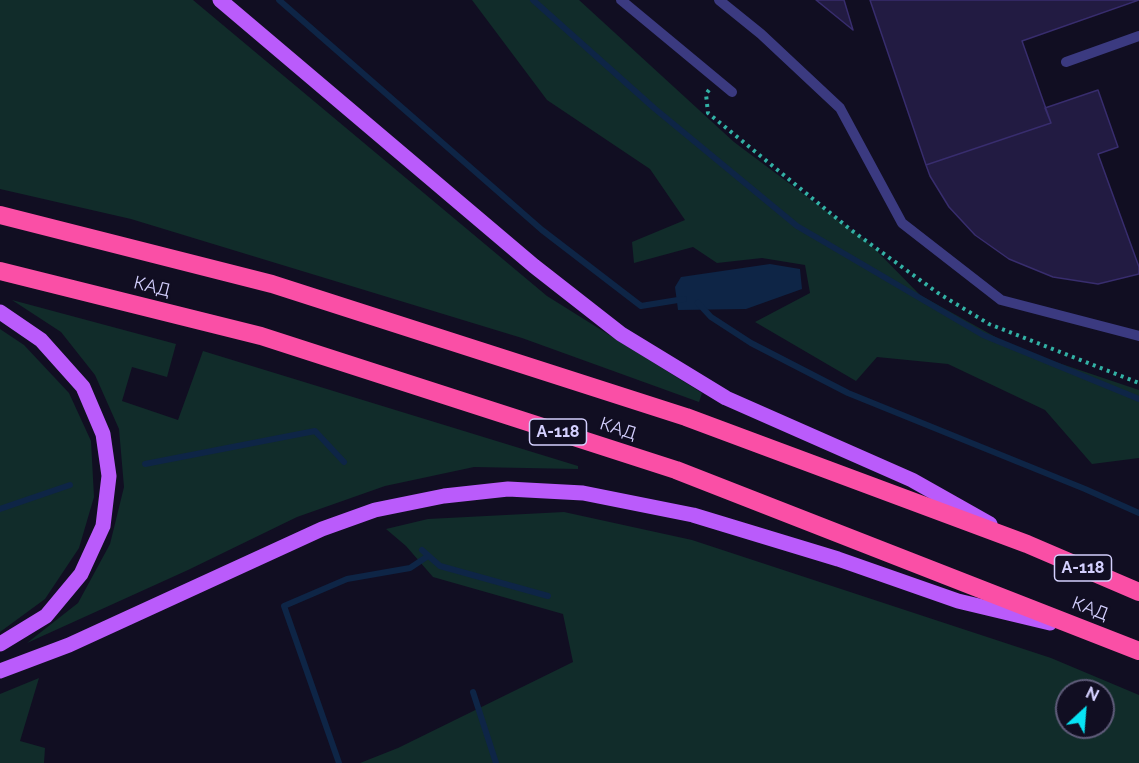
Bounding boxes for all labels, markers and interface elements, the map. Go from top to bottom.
street label: КАД [131,272,173,302]
street label: КАД [597,413,639,445]
road number: А-118 [530,419,586,445]
road number: А-118 [1054,555,1112,581]
street label: КАД [1069,592,1111,626]
north arrow [1055,679,1115,739]
text: N [1083,683,1102,705]

